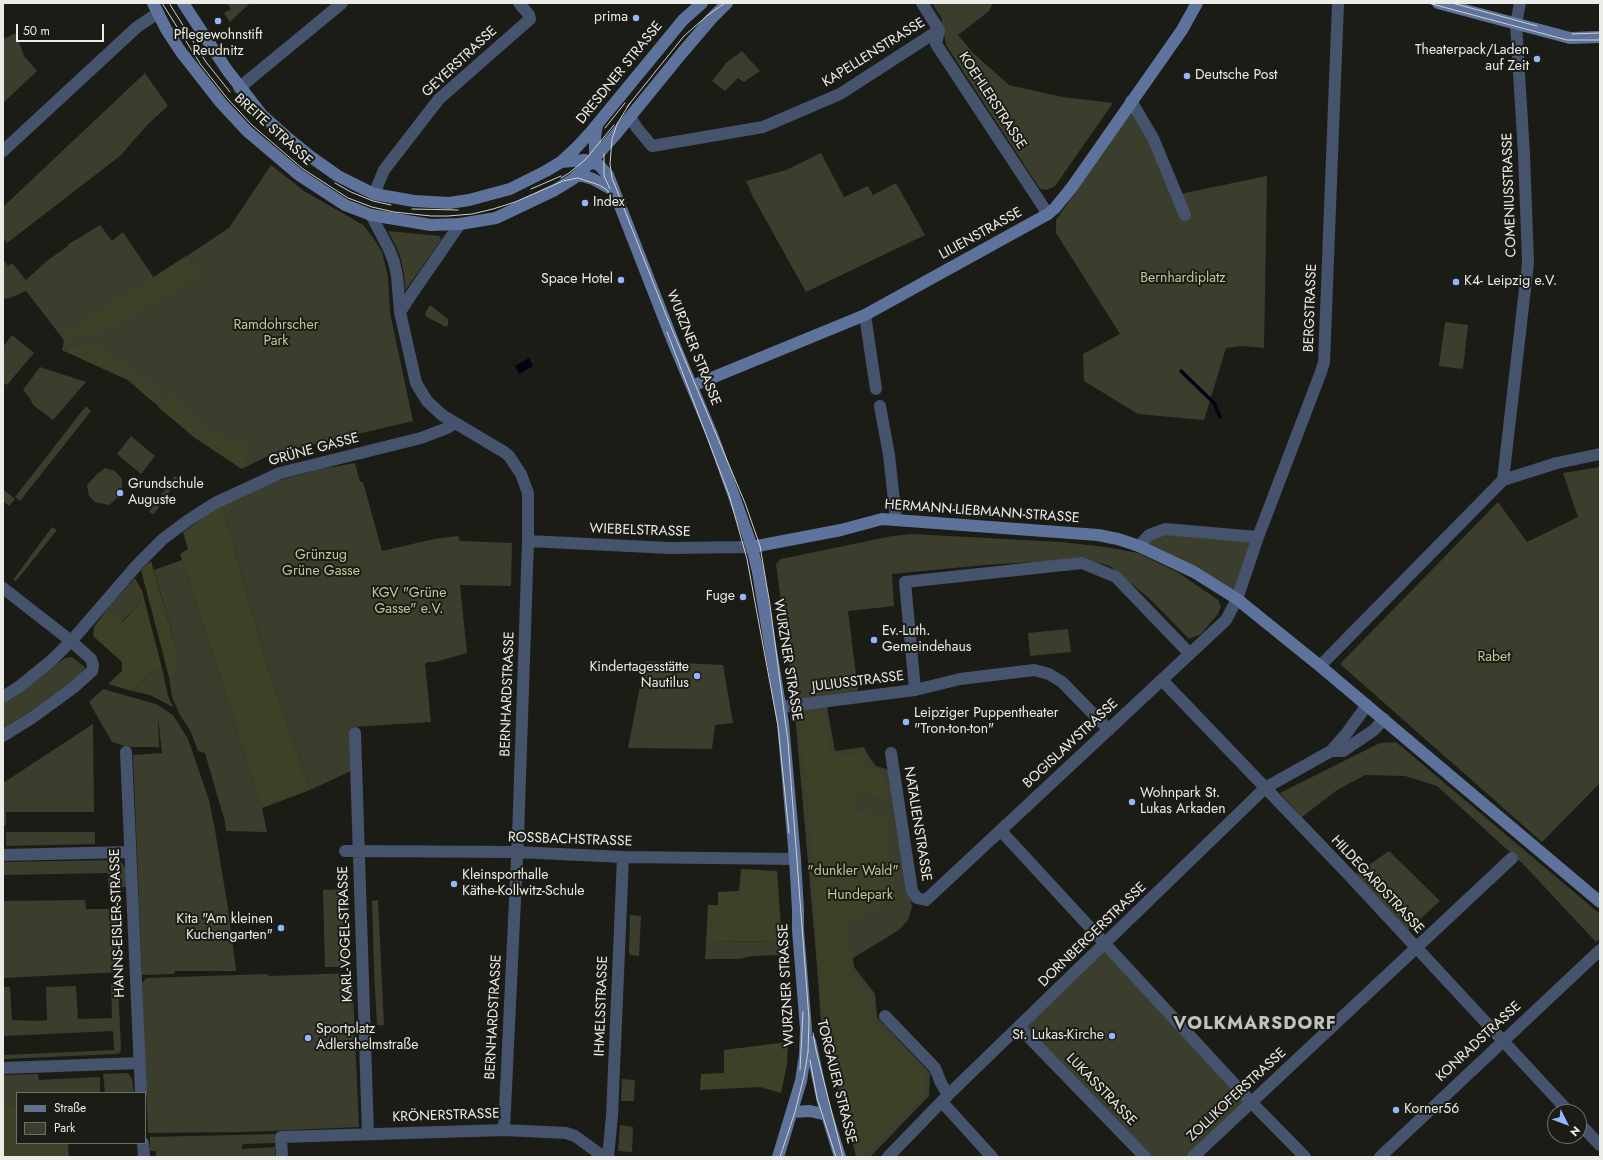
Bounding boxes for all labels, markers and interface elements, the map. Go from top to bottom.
place label: prima [594,10,628,26]
marker: prima [631,13,641,23]
street label: KAPELLENSTRASSE [820,15,928,91]
scale bar [18,16,106,42]
marker: Pflegewohnstift Reudnitz [213,16,223,26]
street label: DRESDNER STRASSE [573,18,667,128]
text: 50 m [23,22,50,40]
street label: GEYERSTRASSE [419,23,501,101]
place label: Pflegewohnstift Reudnitz [174,28,262,60]
place label: Theaterpack/Laden auf Zeit [1415,43,1529,76]
street label: KOEHLERSTRASSE [954,49,1030,153]
marker: Theaterpack/Laden auf Zeit [1532,54,1542,64]
place label: Deutsche Post [1195,68,1277,84]
marker: Deutsche Post [1182,71,1192,81]
street label: BREITE STRASSE [230,90,316,170]
street label: COMENIUSSTRASSE [1499,132,1521,258]
place label: Index [593,195,625,211]
marker: Index [580,198,590,208]
street label: LILIENSTRASSE [937,204,1025,264]
street label: BERGSTRASSE [1301,263,1321,353]
park label: Bernhardiplatz [1140,271,1226,287]
place label: Space Hotel [541,272,613,288]
place label: K4- Leipzig e.V. [1464,274,1557,290]
marker: Space Hotel [616,275,626,285]
marker: K4- Leipzig e.V. [1451,277,1461,287]
street label: WURZNER STRASSE [662,288,724,408]
park label: Ramdohrscher Park [234,318,318,350]
street label: GRÜNE GASSE [267,430,361,470]
place label: Grundschule Auguste [128,477,204,510]
marker: Grundschule Auguste [115,488,125,498]
street label: HERMANN-LIEBMANN-STRASSE [884,497,1080,527]
street label: WIEBELSTRASSE [589,521,691,541]
park label: Grünzug Grüne Gasse [282,548,360,580]
park label: KGV "Grüne Gasse" e.V. [372,586,446,618]
place label: Fuge [706,589,735,605]
marker: Fuge [738,592,748,602]
street label: WURZNER STRASSE [769,598,805,722]
place label: Ev.-Luth. Gemeindehaus [882,624,971,656]
street label: BERNHARDSTRASSE [497,631,519,757]
marker: Ev.-Luth. Gemeindehaus [869,635,879,645]
park label: Rabet [1477,650,1511,666]
place label: Kindertagesstätte Nautilus [589,660,689,692]
street label: JULIUSSTRASSE [811,668,905,696]
marker: Kindertagesstätte Nautilus [692,671,702,681]
street label: BOGISLAWSTRASSE [1020,696,1122,792]
place label: Leipziger Puppentheater "Tron-ton-ton" [914,706,1058,738]
marker: Leipziger Puppentheater "Tron-ton-ton" [901,717,911,727]
street label: NATALIENSTRASSE [900,765,934,883]
place label: Wohnpark St. Lukas Arkaden [1140,786,1226,818]
marker: Wohnpark St. Lukas Arkaden [1127,797,1137,807]
street label: ROSSBACHSTRASSE [507,829,633,851]
street label: HILDEGARDSTRASSE [1327,832,1427,938]
street label: HANNS-EISLER-STRASSE [107,848,129,998]
park label: "dunkler Wald" [807,864,899,880]
street label: KARL-VOGEL-STRASSE [335,866,357,1002]
place label: Kleinsporthalle Käthe-Kollwitz-Schule [462,868,585,900]
marker: Kleinsporthalle Käthe-Kollwitz-Schule [449,879,459,889]
street label: DORNBERGERSTRASSE [1036,879,1150,991]
park label: Hundepark [827,888,893,904]
place label: Kita "Am kleinen Kuchengarten" [176,912,273,944]
marker: Kita "Am kleinen Kuchengarten" [276,923,286,933]
street label: WURZNER STRASSE [775,923,799,1047]
street label: BERNHARDSTRASSE [482,954,506,1080]
street label: IHMELSSTRASSE [592,955,612,1057]
street label: KONRADSTRASSE [1433,998,1525,1086]
district label: VOLKMARSDORF [1173,1014,1337,1036]
street label: TORGAUER STRASSE [812,1018,860,1146]
place label: Sportplatz Adlershelmstraße [316,1022,418,1054]
place label: St. Lukas-Kirche [1012,1028,1104,1044]
marker: St. Lukas-Kirche [1107,1031,1117,1041]
marker: Sportplatz Adlershelmstraße [303,1033,313,1043]
street label: ZOLLIKOFERSTRASSE [1184,1045,1290,1145]
street label: LUKASSTRASSE [1062,1050,1140,1130]
legend [16,1092,146,1144]
text: Straße [54,1099,86,1117]
place label: Korner56 [1404,1102,1459,1118]
north arrow [1547,1104,1587,1144]
marker: Korner56 [1391,1105,1401,1115]
street label: KRÖNERSTRASSE [392,1106,500,1126]
text: Park [54,1119,75,1137]
text: N [1566,1123,1584,1140]

